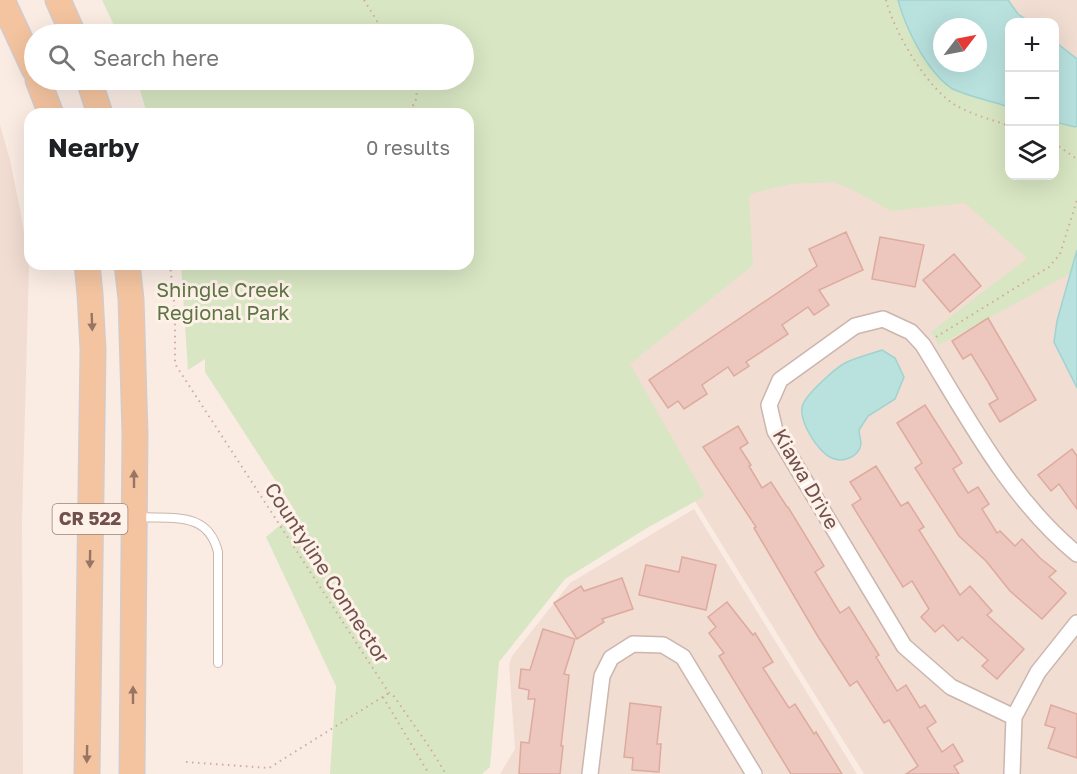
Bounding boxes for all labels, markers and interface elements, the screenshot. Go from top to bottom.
north arrow [933,18,987,72]
map controls [1005,18,1059,180]
button: + [1005,18,1059,72]
search box [24,24,474,90]
icon: search [45,41,78,74]
text: Search here [93,44,219,71]
button: − [1005,72,1059,126]
button: layers [1005,126,1059,180]
text: Nearby [48,132,139,163]
text: 0 results [366,135,450,159]
park label: Shingle Creek Regional Park [156,277,290,324]
one-way arrow [87,313,96,332]
street label: Kiawa Drive [768,424,845,533]
one-way arrow [129,469,139,488]
street label: Countyline Connector [260,478,395,667]
road number: CR 522 [52,504,128,534]
one-way arrow [85,550,95,569]
one-way arrow [128,685,138,704]
one-way arrow [82,745,92,764]

